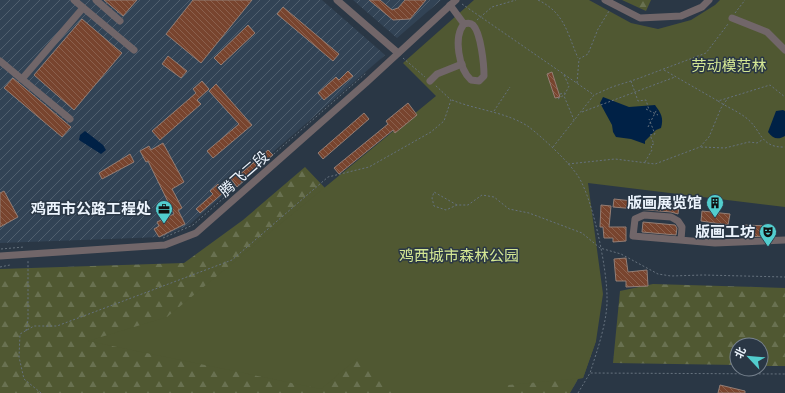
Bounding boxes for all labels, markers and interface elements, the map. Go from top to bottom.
park label: 劳动模范林 [691,56,767,75]
street label: 腾飞二段 [215,147,273,200]
place label: 版画展览馆 [627,193,702,212]
building icon: 版画展览馆 [705,193,725,218]
place label: 鸡西市公路工程处 [31,199,151,218]
office icon: 鸡西市公路工程处 [154,199,174,224]
place label: 版画工坊 [695,222,755,241]
theatre icon: 版画工坊 [758,222,778,247]
park label: 鸡西城市森林公园 [399,246,519,265]
north arrow [729,337,769,377]
text: 北 [731,345,749,361]

